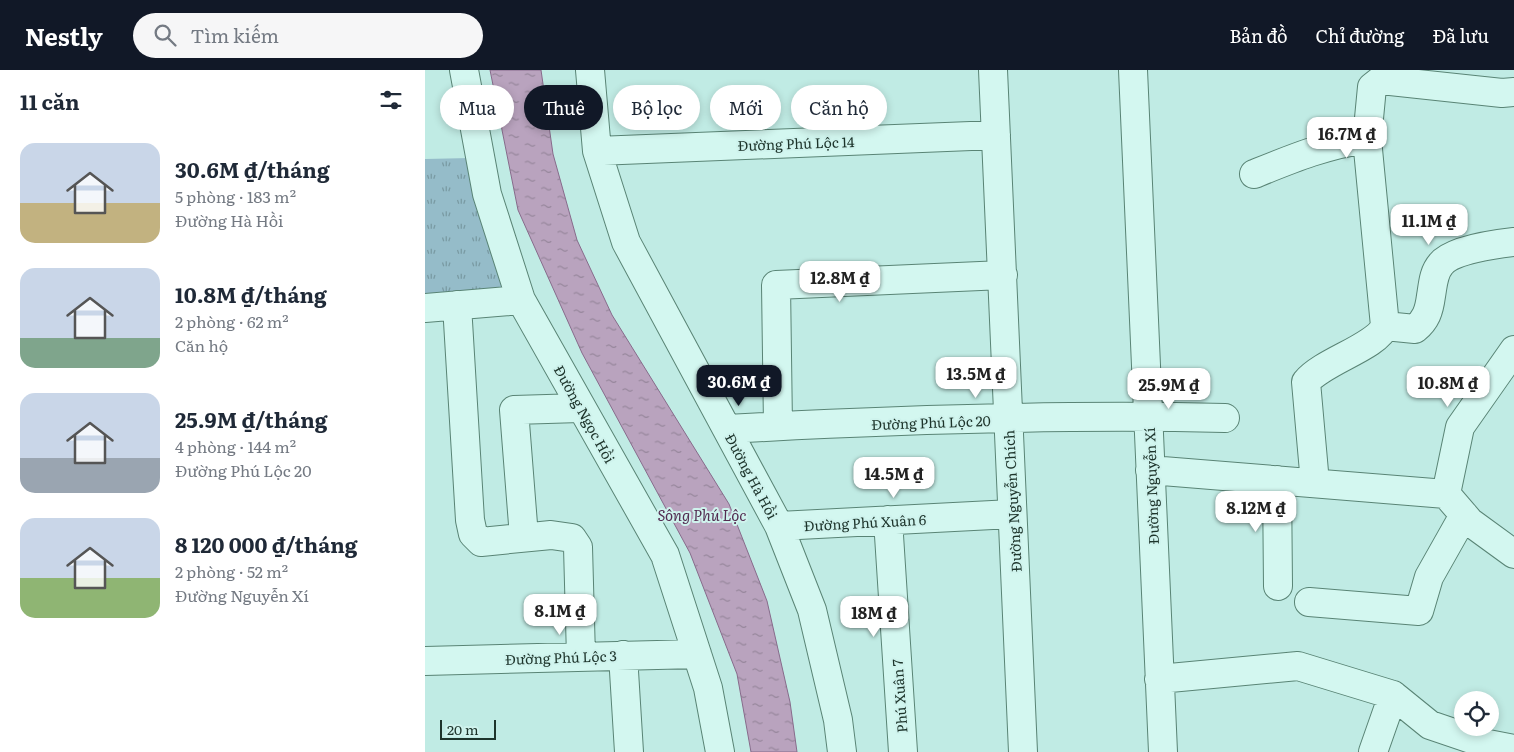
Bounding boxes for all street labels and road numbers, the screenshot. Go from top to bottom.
street label: Đường Phú Lộc 14 [737,131,855,155]
street label: Đường Ngọc Hồi [550,361,620,467]
street label: Đường Phú Lộc 20 [871,410,991,434]
street label: Đường Nguyễn Xí [1139,427,1163,545]
street label: Đường Hà Hồi [721,429,783,523]
street label: Đường Nguyễn Chích [998,429,1026,573]
street label: Đường Phú Xuân 6 [803,509,927,535]
street label: Đường Phú Lộc 3 [505,645,617,669]
street label: Phú Xuân 7 [886,658,912,734]

